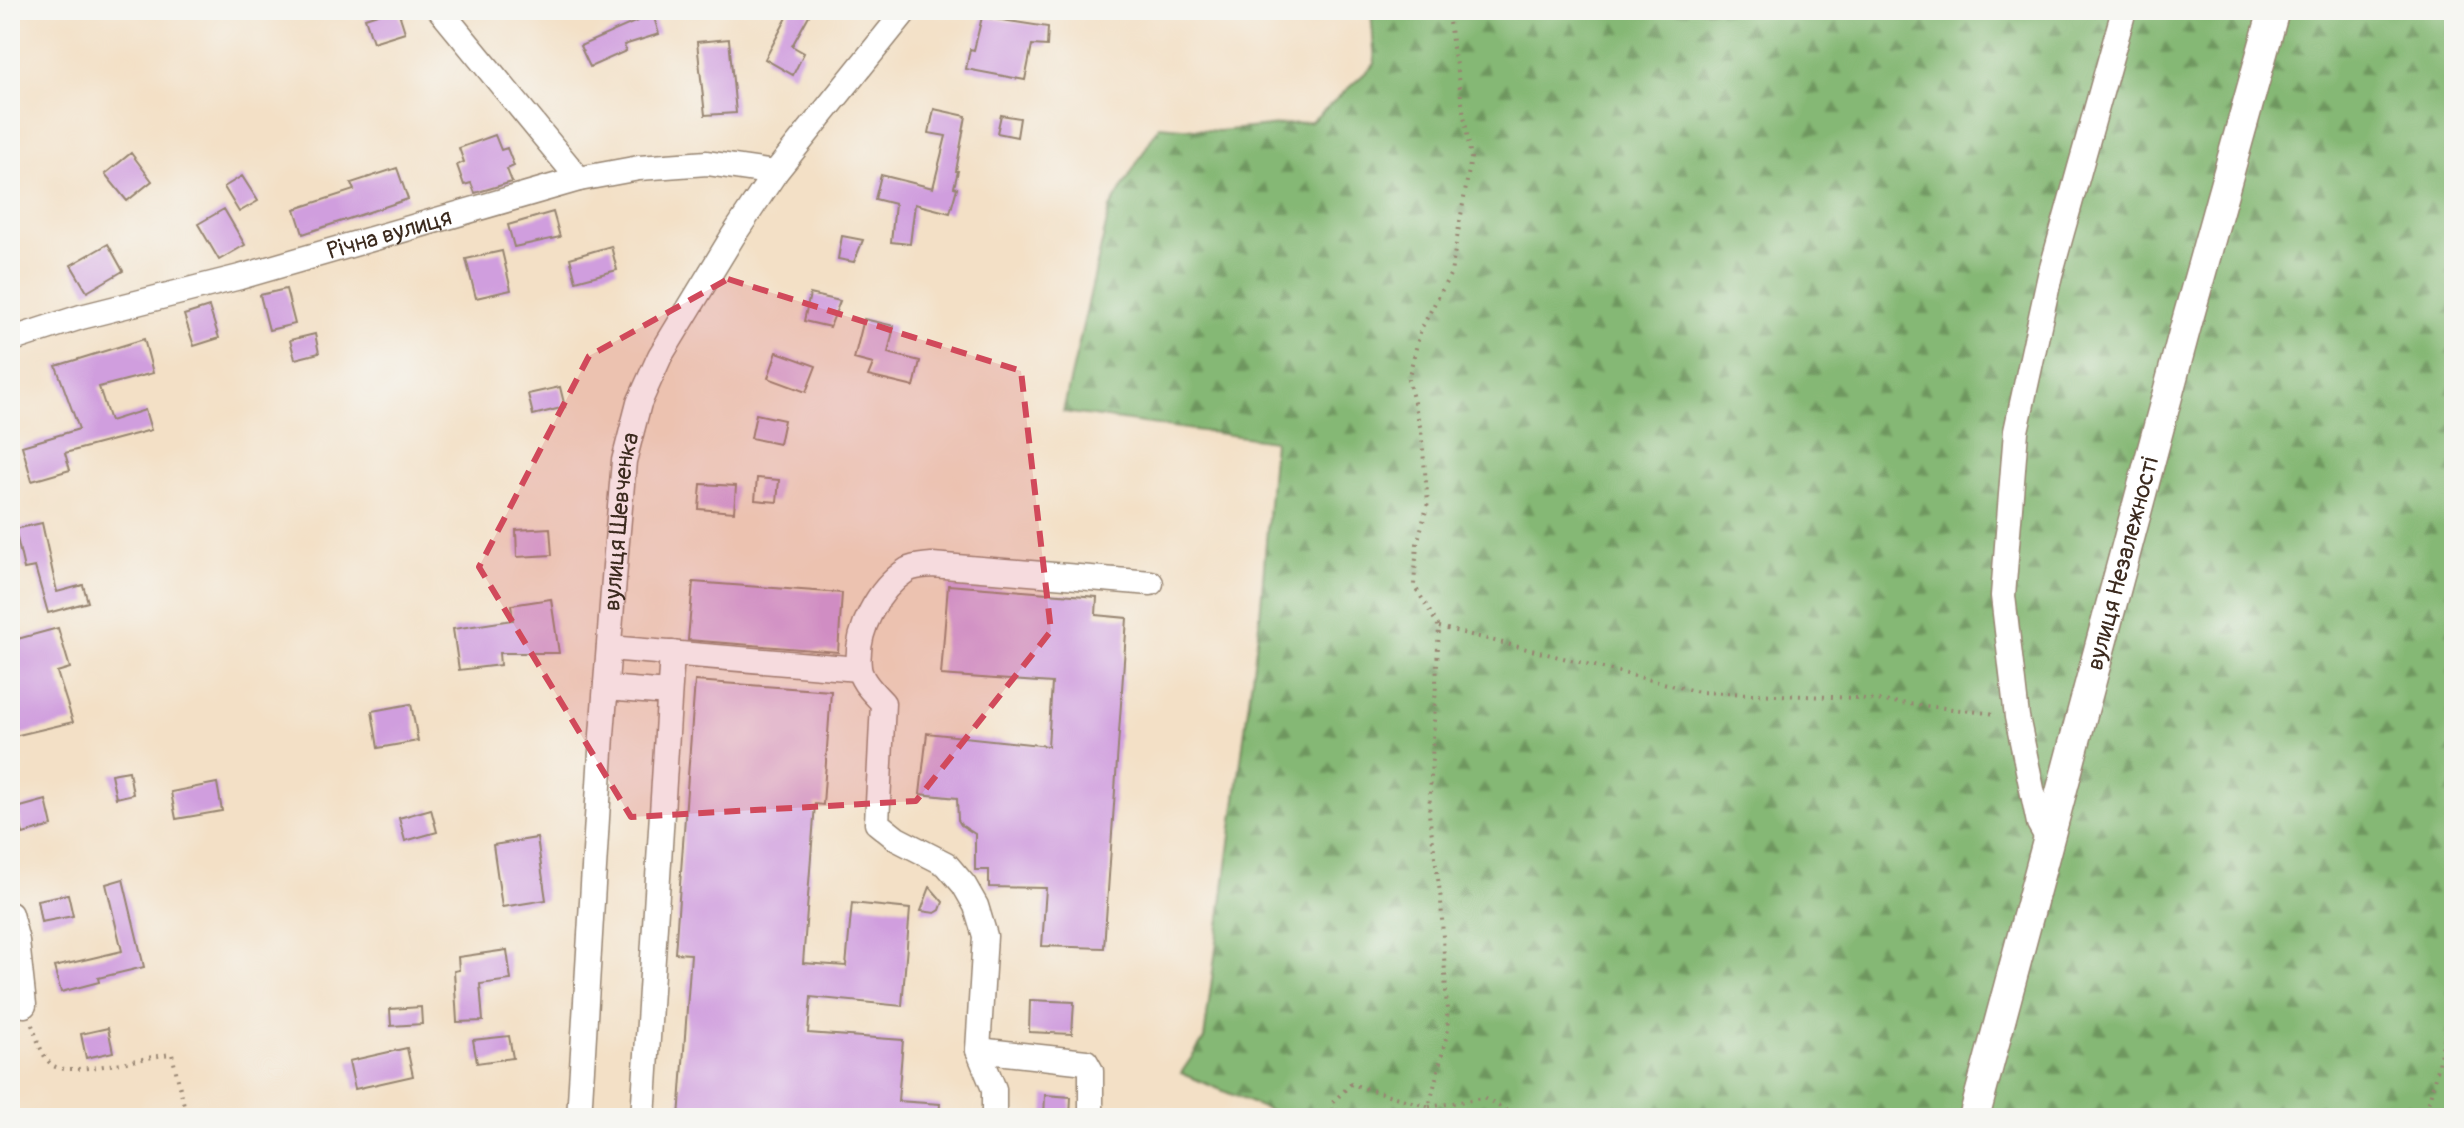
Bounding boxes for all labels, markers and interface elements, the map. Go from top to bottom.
street label: Річна вулиця [324,203,455,266]
street label: вулиця Шевченка [598,429,646,612]
street label: вулиця Незалежності [2080,454,2165,673]

